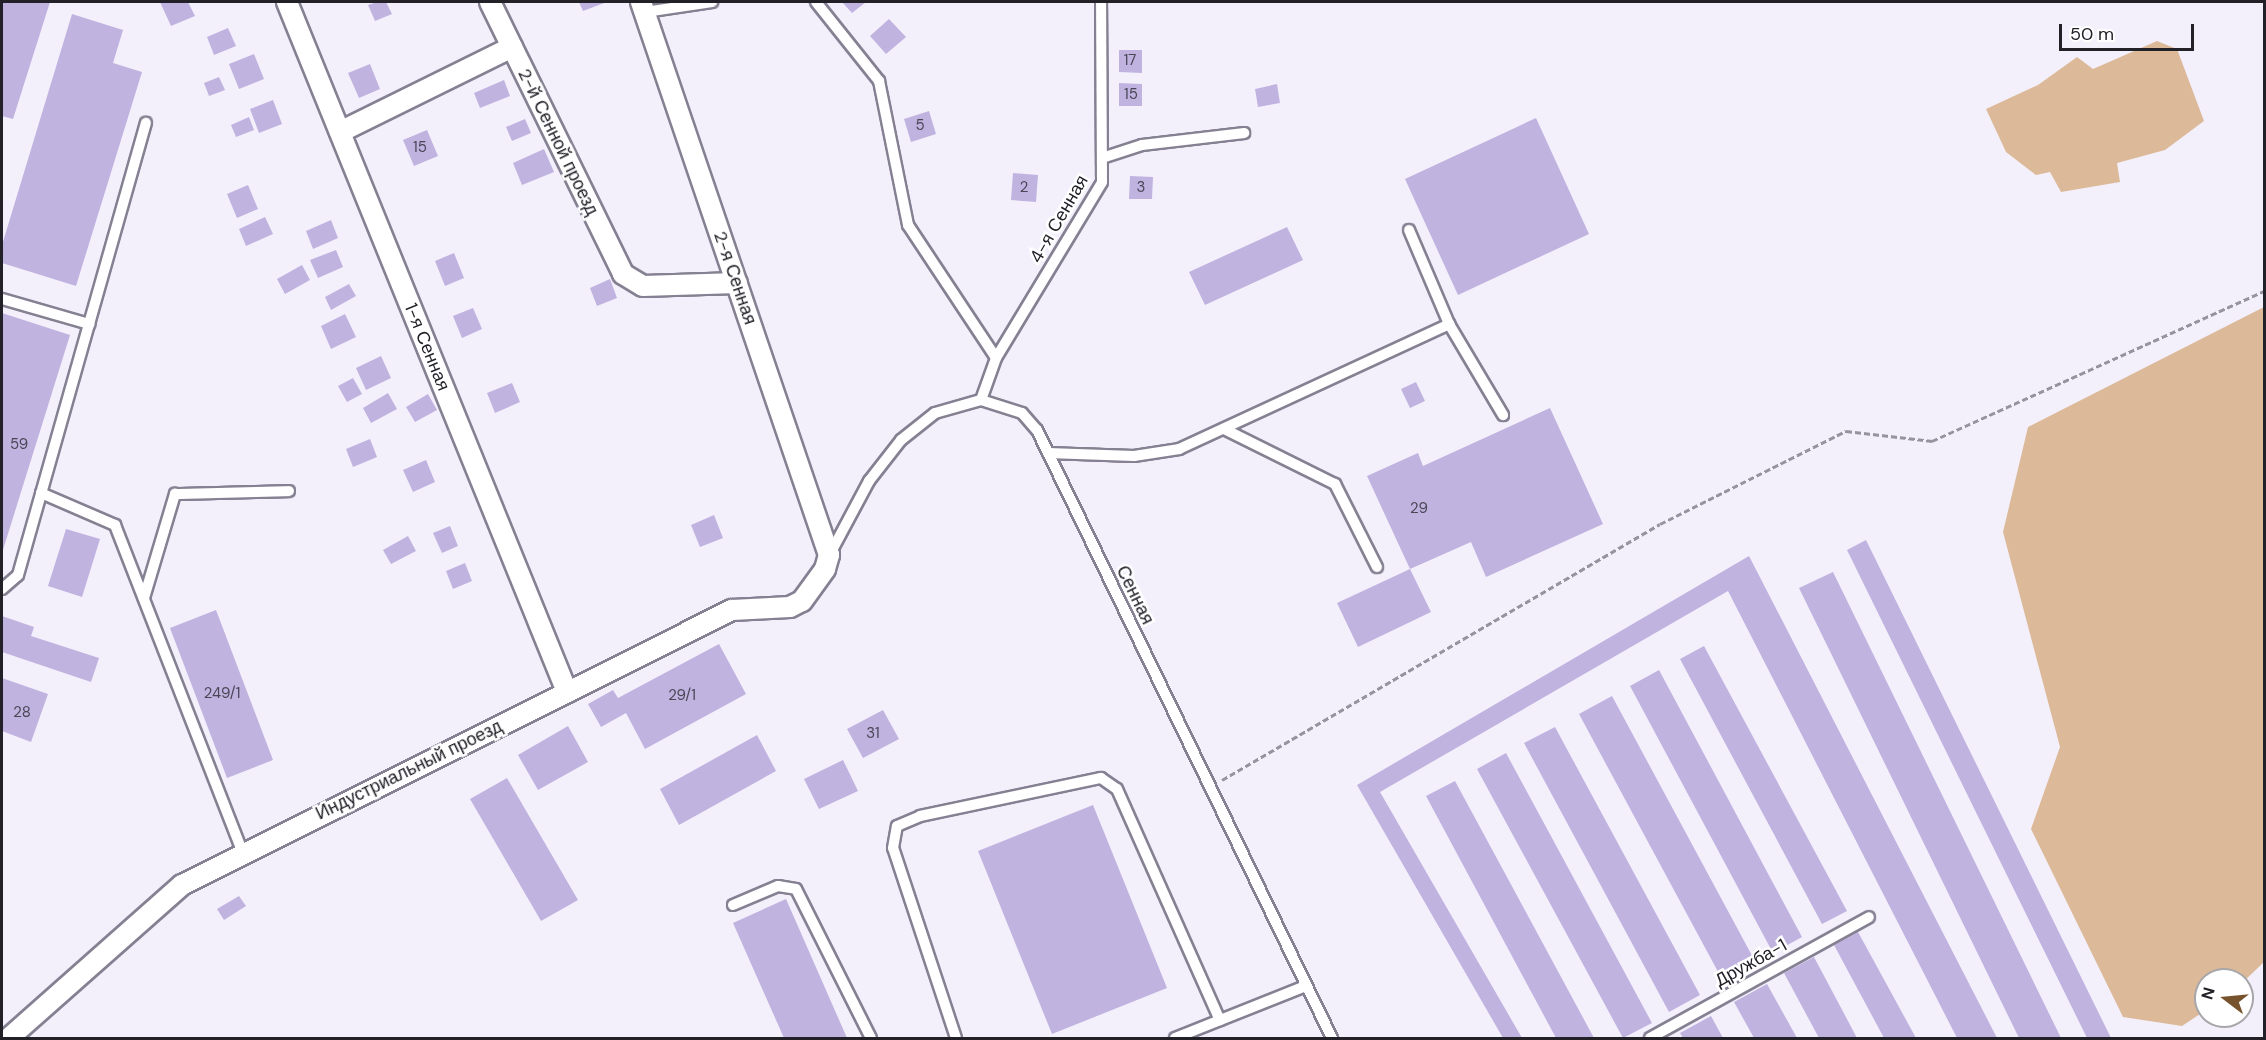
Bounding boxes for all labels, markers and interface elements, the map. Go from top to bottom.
scale bar [2062,12,2197,50]
text: 50 m [2070,22,2114,46]
house number: 17 [1124,52,1136,70]
street label: 2-й Сенной проезд [513,65,603,219]
house number: 15 [1124,86,1138,104]
house number: 5 [915,117,925,135]
house number: 15 [413,139,427,157]
street label: 4-я Сенная [1025,171,1093,267]
house number: 2 [1020,179,1028,197]
house number: 3 [1137,179,1145,197]
street label: 2-я Сенная [709,228,761,328]
street label: 1-я Сенная [400,300,454,394]
house number: 59 [10,436,28,454]
house number: 29 [1410,500,1428,518]
street label: Сенная [1112,562,1158,628]
house number: 249/1 [204,685,240,703]
house number: 29/1 [668,687,696,705]
house number: 28 [13,704,31,722]
street label: Индустриальный проезд [312,715,506,825]
house number: 31 [866,725,880,743]
street label: Дружба-1 [1711,934,1791,992]
north arrow [2194,968,2254,1028]
text: N [2196,985,2220,1002]

